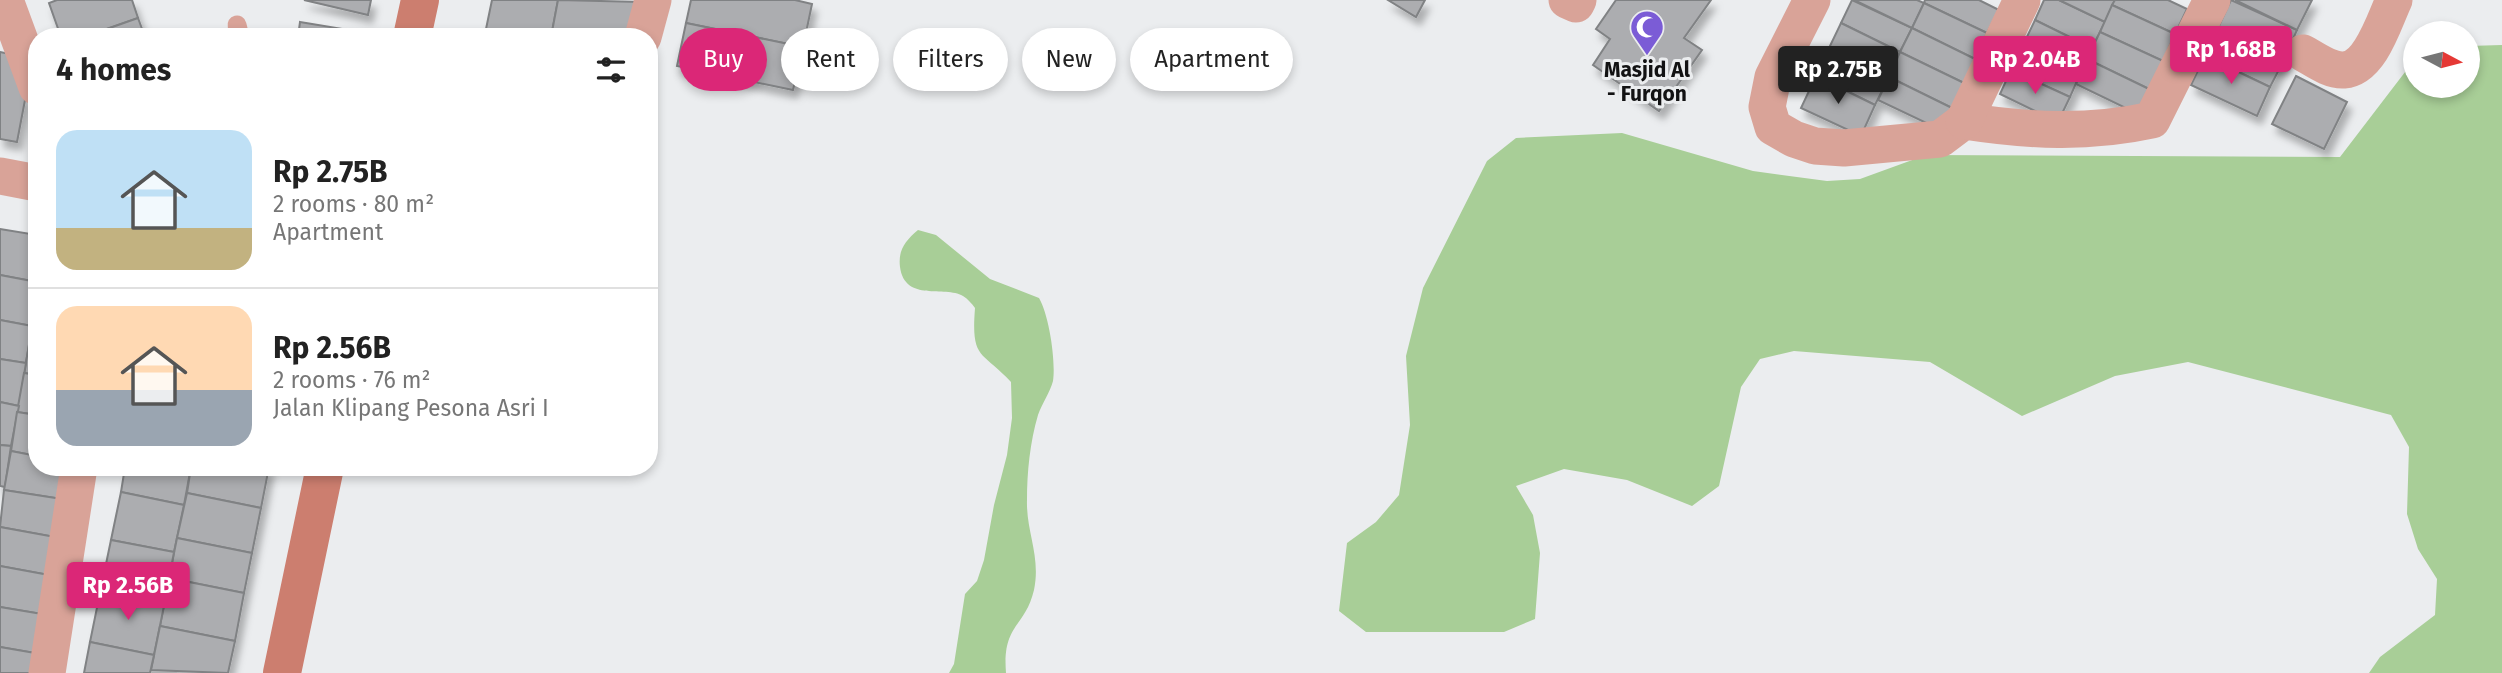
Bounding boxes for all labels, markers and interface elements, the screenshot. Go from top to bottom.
mosque icon: Masjid Al - Furqon [1628,8,1666,57]
north arrow [2403,21,2480,98]
map controls [2403,21,2480,98]
pin: Rp 1.68B [2159,27,2303,86]
chip: Buy [679,28,767,91]
chip: Rent [781,28,879,91]
chip: Filters [893,28,1008,91]
chip: New [1022,28,1116,91]
chip: Apartment [1130,28,1293,91]
text: Rp 1.68B [2186,35,2276,63]
pin: Rp 2.04B [1963,36,2107,96]
text: Rp 2.04B [1989,45,2081,73]
pin: Rp 2.75B [1766,46,1910,106]
icon: filters [592,51,630,89]
text: 4 homes [56,52,171,88]
text: Rp 2.75B [1794,55,1882,83]
place label: Masjid Al - Furqon [1604,57,1691,107]
text: Rp 2.75B [273,154,388,190]
icon: home [112,158,196,242]
text: 2 rooms · 80 m² [273,190,434,218]
text: Apartment [273,218,383,246]
text: Rp 2.56B [273,330,391,366]
icon: home [112,334,196,418]
text: 2 rooms · 76 m² [273,366,431,394]
text: Jalan Klipang Pesona Asri I [273,394,549,422]
pin: Rp 2.56B [56,562,200,622]
text: Rp 2.56B [83,571,173,599]

